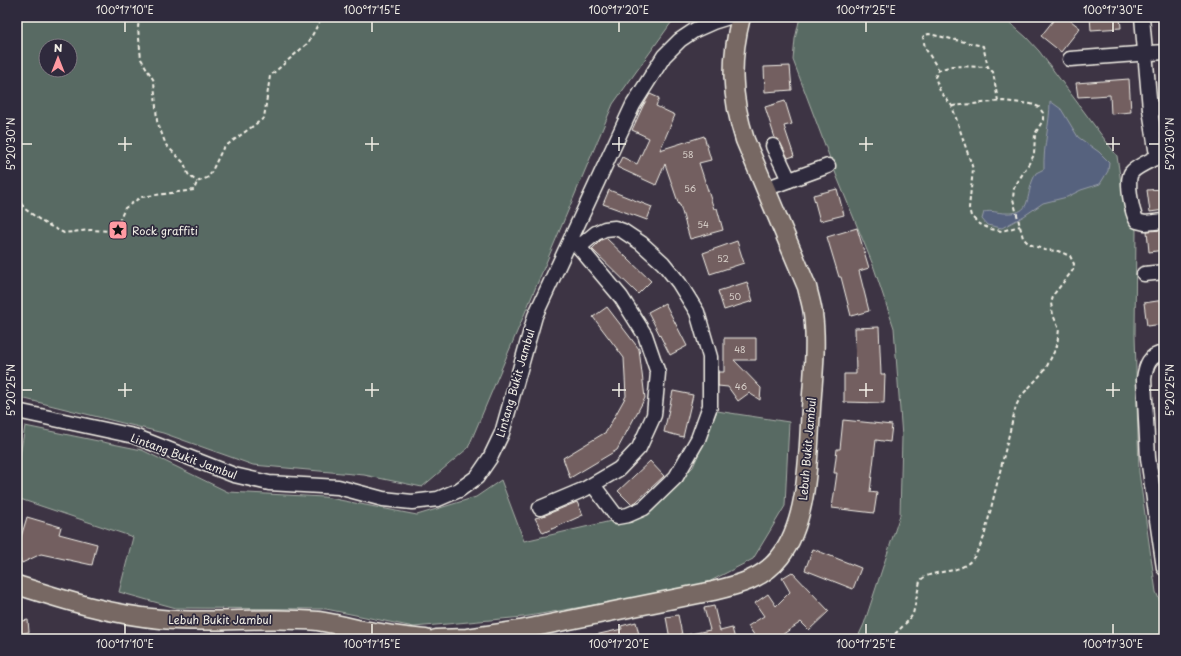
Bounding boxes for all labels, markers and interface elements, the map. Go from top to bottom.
text: 100°17'10"E [96,2,154,17]
text: 100°17'15"E [343,2,401,17]
text: 100°17'20"E [589,2,649,17]
text: 100°17'25"E [836,2,896,17]
text: 100°17'30"E [1083,2,1143,17]
north arrow [38,38,78,78]
text: N [54,39,63,56]
text: 5°20'30"N [3,117,18,170]
text: 5°20'30"N [1162,117,1177,170]
house number: 58 [682,147,694,161]
house number: 56 [684,181,696,195]
house number: 54 [697,217,709,231]
place icon: Rock graffiti [107,219,129,241]
place label: Rock graffiti [132,222,198,239]
house number: 52 [717,251,729,265]
house number: 50 [729,289,742,303]
street label: Lintang Bukit Jambul [491,327,539,439]
house number: 48 [734,342,746,356]
text: 5°20'25"N [3,364,18,416]
text: 5°20'25"N [1162,364,1177,416]
house number: 46 [735,379,747,393]
street label: Lebuh Bukit Jambul [794,397,820,501]
street label: Lintang Bukit Jambul [128,429,240,483]
street label: Lebuh Bukit Jambul [168,611,272,628]
text: 100°17'10"E [96,636,154,651]
text: 100°17'15"E [343,636,401,651]
text: 100°17'20"E [589,636,649,651]
text: 100°17'25"E [836,636,896,651]
text: 100°17'30"E [1083,636,1143,651]

